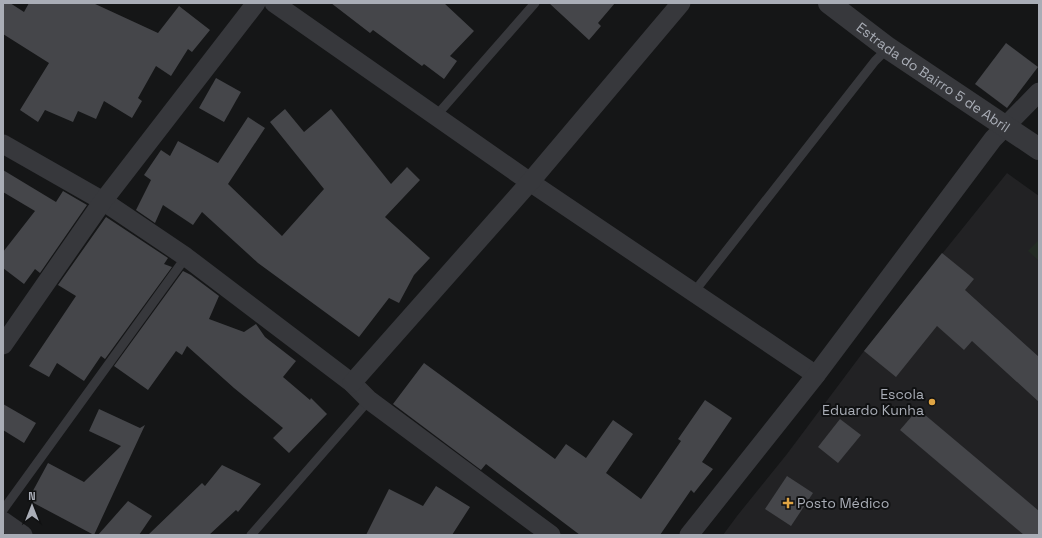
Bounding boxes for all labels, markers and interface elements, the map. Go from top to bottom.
street label: Estrada do Bairro 5 de Abril [853,18,1014,136]
place label: Escola Eduardo Kunha [822,385,924,419]
marker: Escola Eduardo Kunha [927,397,937,407]
north arrow [12,486,52,526]
text: N [28,489,36,503]
place label: Posto Médico [797,494,889,512]
marker: Posto Médico [782,497,794,509]

